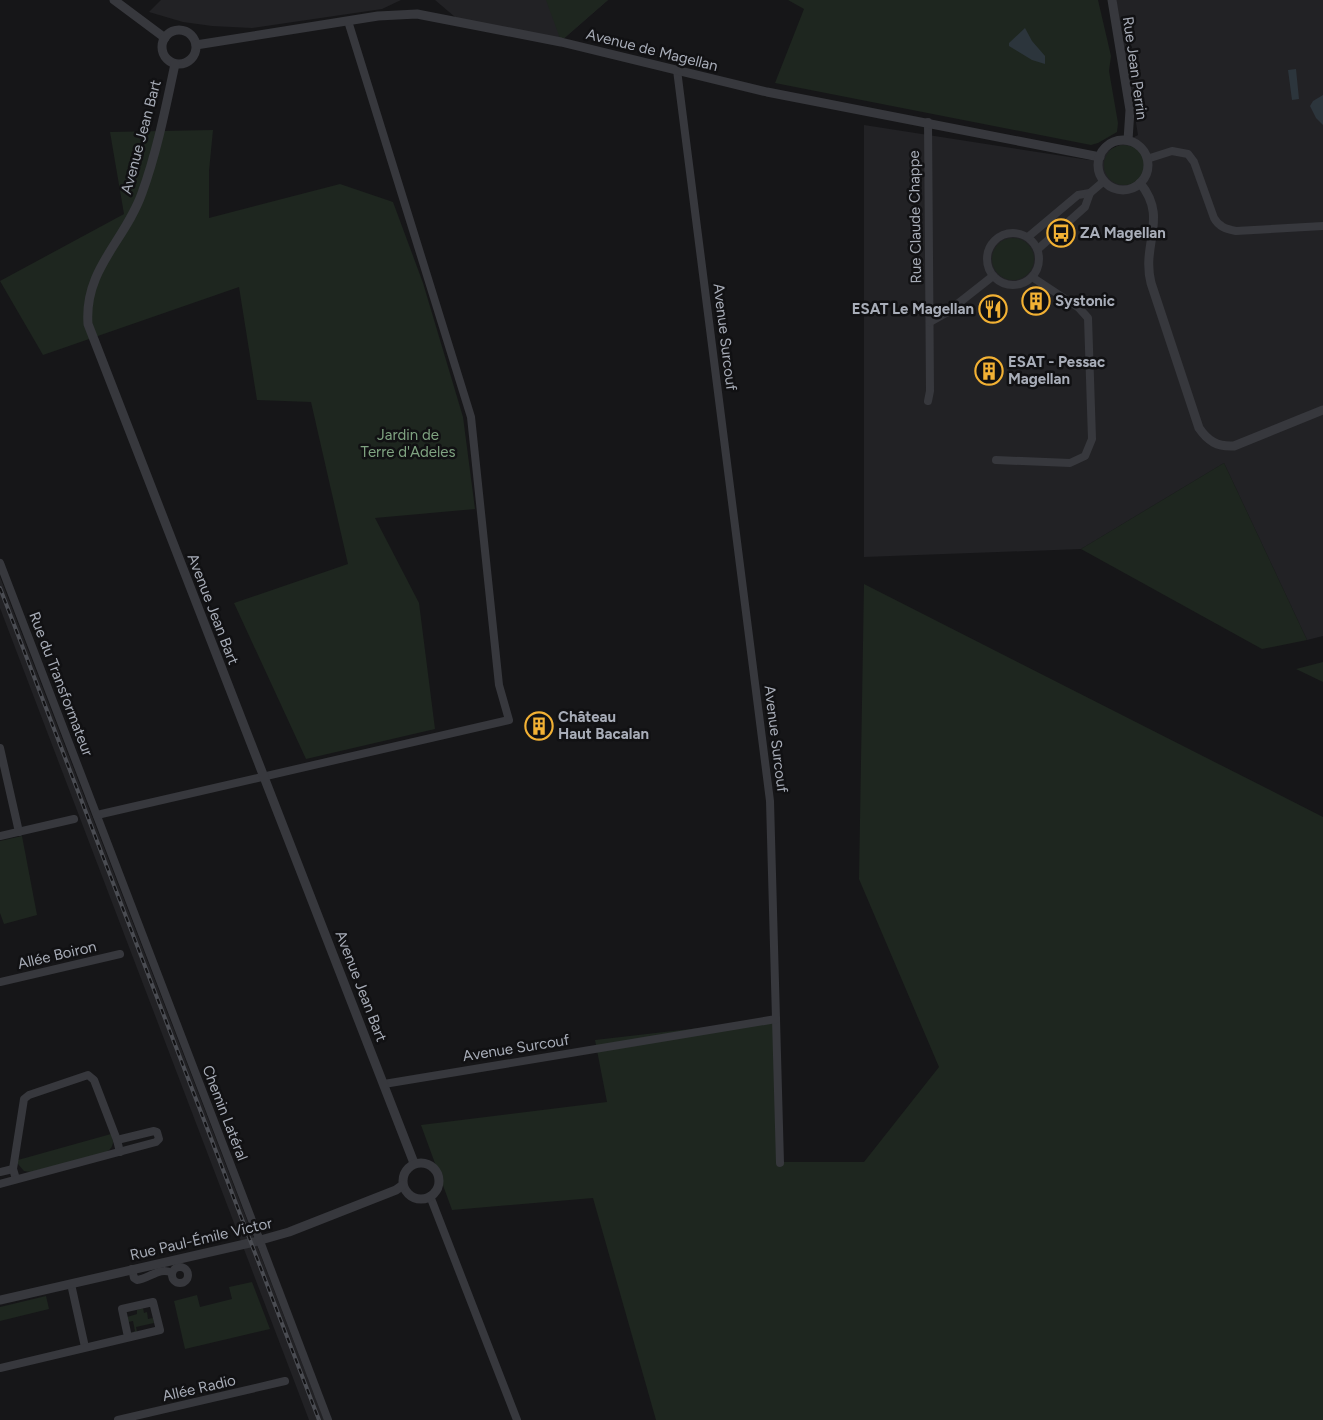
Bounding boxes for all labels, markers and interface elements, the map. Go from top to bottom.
street label: Rue Jean Perrin [1119,15,1151,121]
street label: Avenue de Magellan [584,25,720,75]
street label: Avenue Jean Bart [117,78,165,196]
street label: Rue Claude Chappe [905,150,925,284]
bus stop icon: ZA Magellan [1046,218,1076,248]
place label: ZA Magellan [1080,224,1166,242]
street label: Avenue Surcouf [709,282,741,392]
building icon: Systonic [1021,286,1051,316]
place label: Systonic [1055,292,1115,310]
restaurant icon: ESAT Le Magellan [978,294,1008,324]
place label: ESAT Le Magellan [852,300,974,318]
place label: ESAT - Pessac Magellan [1008,353,1105,388]
building icon: ESAT - Pessac Magellan [974,356,1004,386]
park label: Jardin de Terre d'Adeles [361,426,455,461]
street label: Avenue Jean Bart [184,551,243,667]
street label: Rue du Transformateur [25,609,97,759]
street label: Avenue Surcouf [760,684,792,794]
place label: Château Haut Bacalan [558,708,649,743]
building icon: Château Haut Bacalan [524,711,554,741]
street label: Avenue Jean Bart [332,928,391,1044]
street label: Allée Boiron [16,937,98,973]
street label: Avenue Surcouf [461,1031,571,1065]
street label: Chemin Latéral [198,1063,252,1163]
street label: Rue Paul-Émile Victor [128,1214,274,1264]
street label: Allée Radio [160,1371,238,1405]

